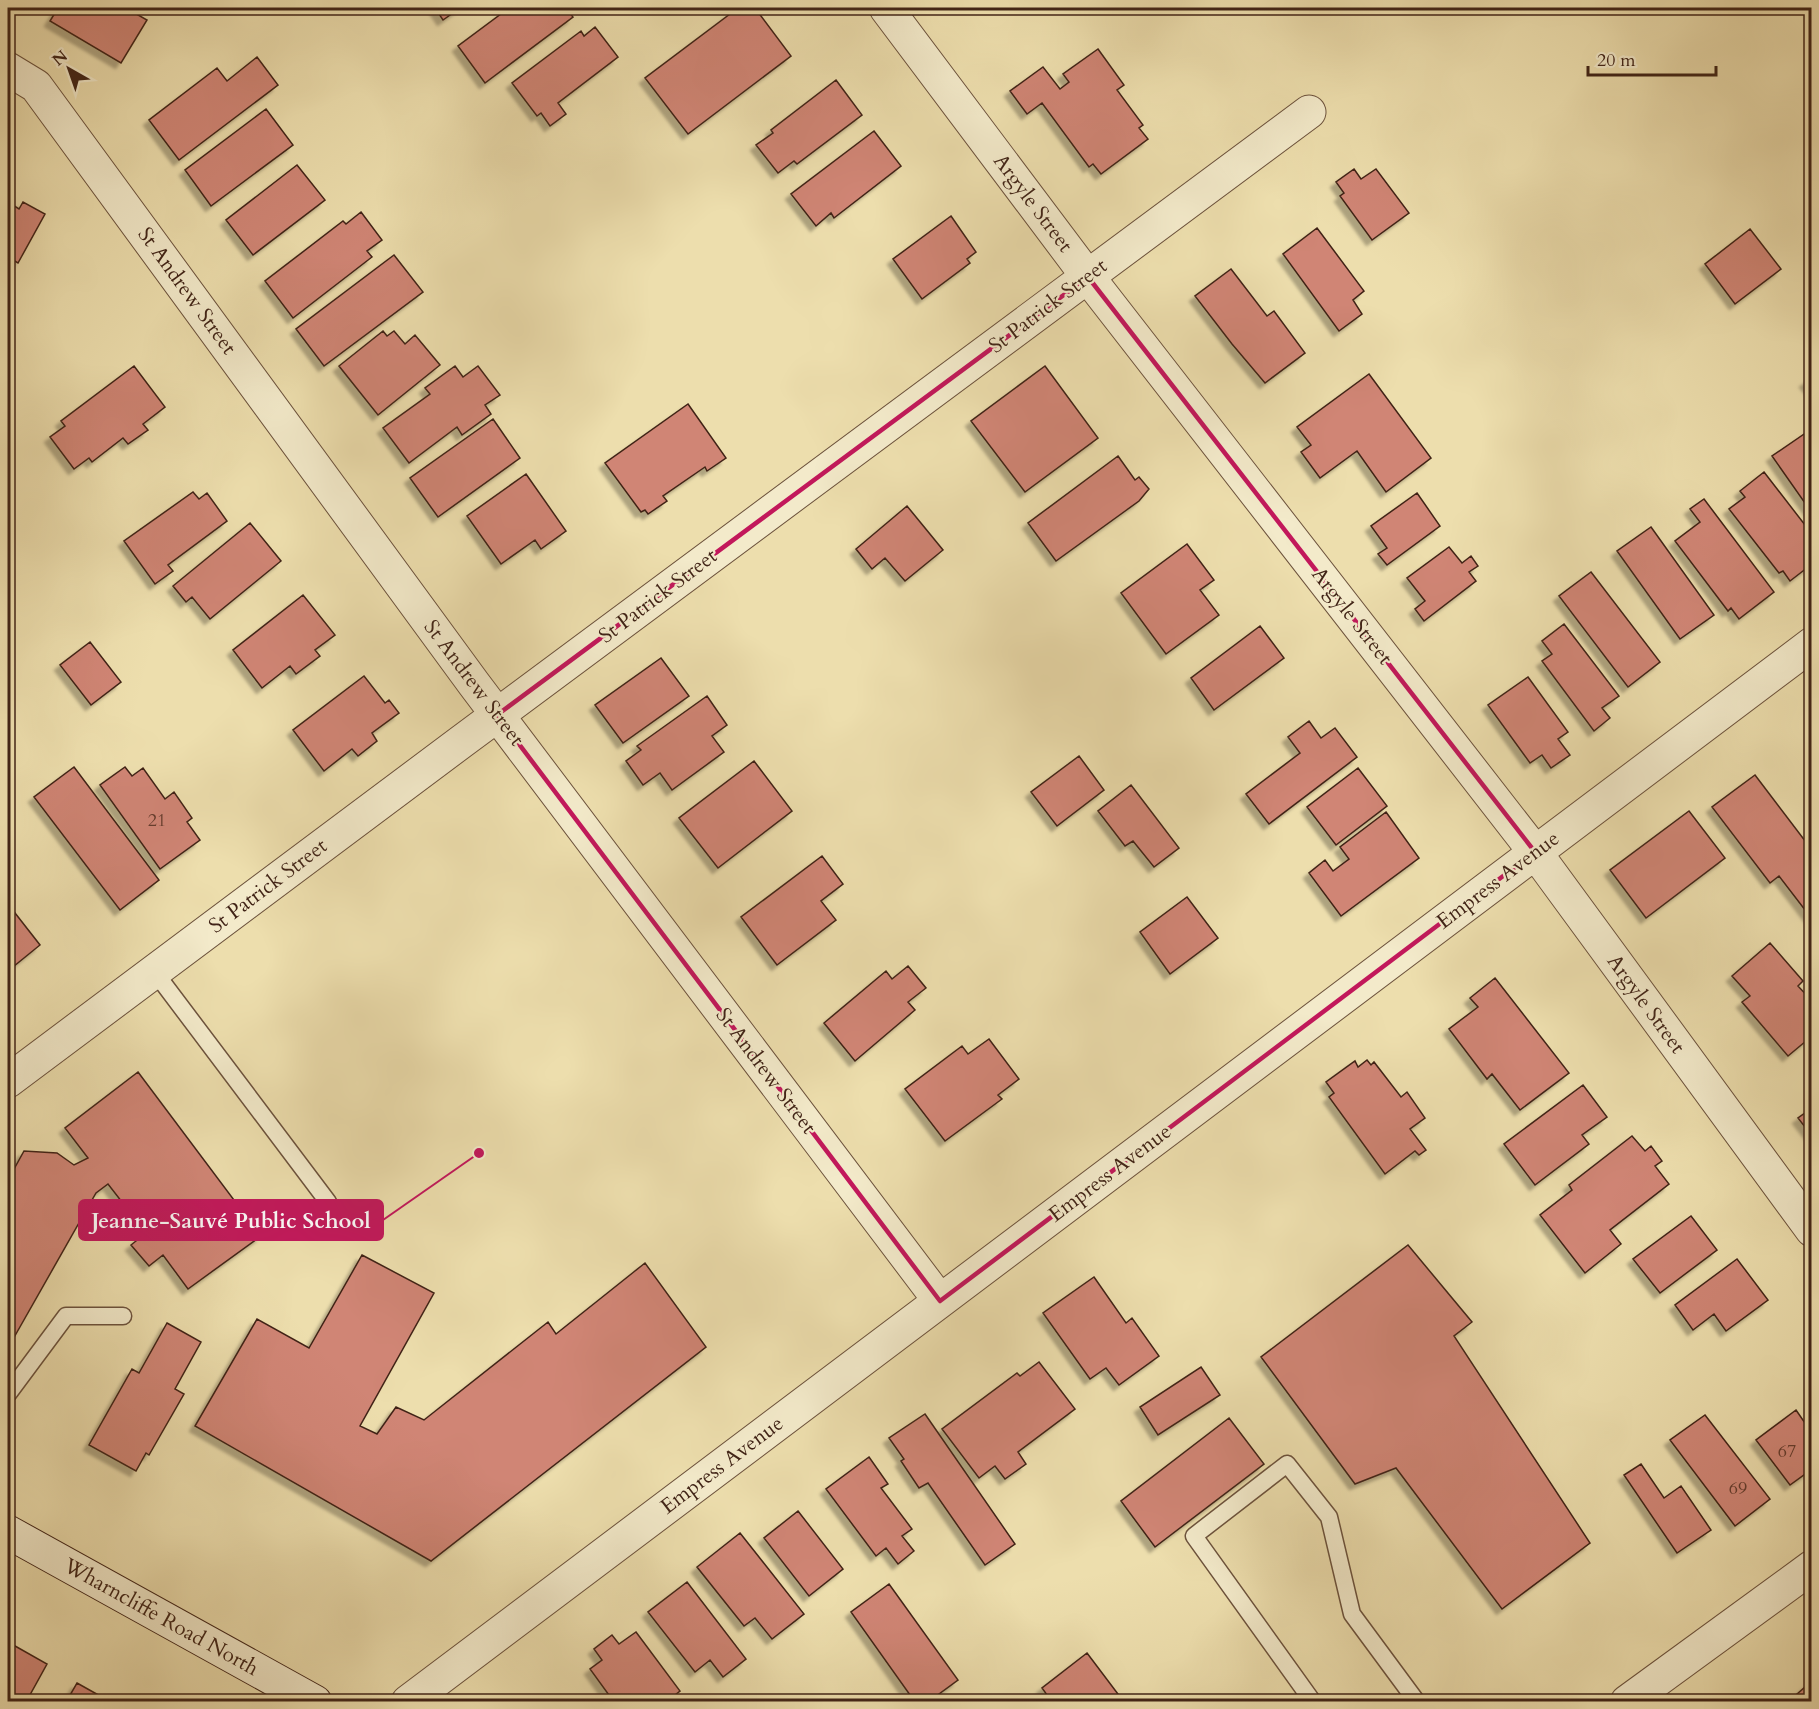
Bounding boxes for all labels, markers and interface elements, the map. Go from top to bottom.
north arrow [39,39,99,99]
scale bar [1588,39,1716,77]
text: N [48,45,72,71]
text: 20 m [1597,48,1636,73]
street label: Argyle Street [986,148,1080,259]
street label: St Andrew Street [131,221,243,361]
street label: St Patrick Street [983,252,1114,360]
street label: St Patrick Street [593,542,724,650]
street label: Argyle Street [1305,561,1400,671]
street label: St Andrew Street [417,614,531,752]
house number: 21 [148,808,166,833]
street label: Empress Avenue [1431,824,1565,936]
street label: St Patrick Street [203,832,334,940]
street label: Argyle Street [1600,948,1692,1060]
street label: St Andrew Street [709,1002,823,1140]
street label: Empress Avenue [1043,1117,1177,1229]
callout: Jeanne-Sauvé Public School [79,1200,383,1240]
text: Jeanne-Sauvé Public School [88,1206,371,1236]
street label: Empress Avenue [655,1409,789,1521]
house number: 67 [1778,1439,1796,1464]
house number: 69 [1729,1476,1747,1501]
street label: Wharncliffe Road North [57,1551,264,1683]

